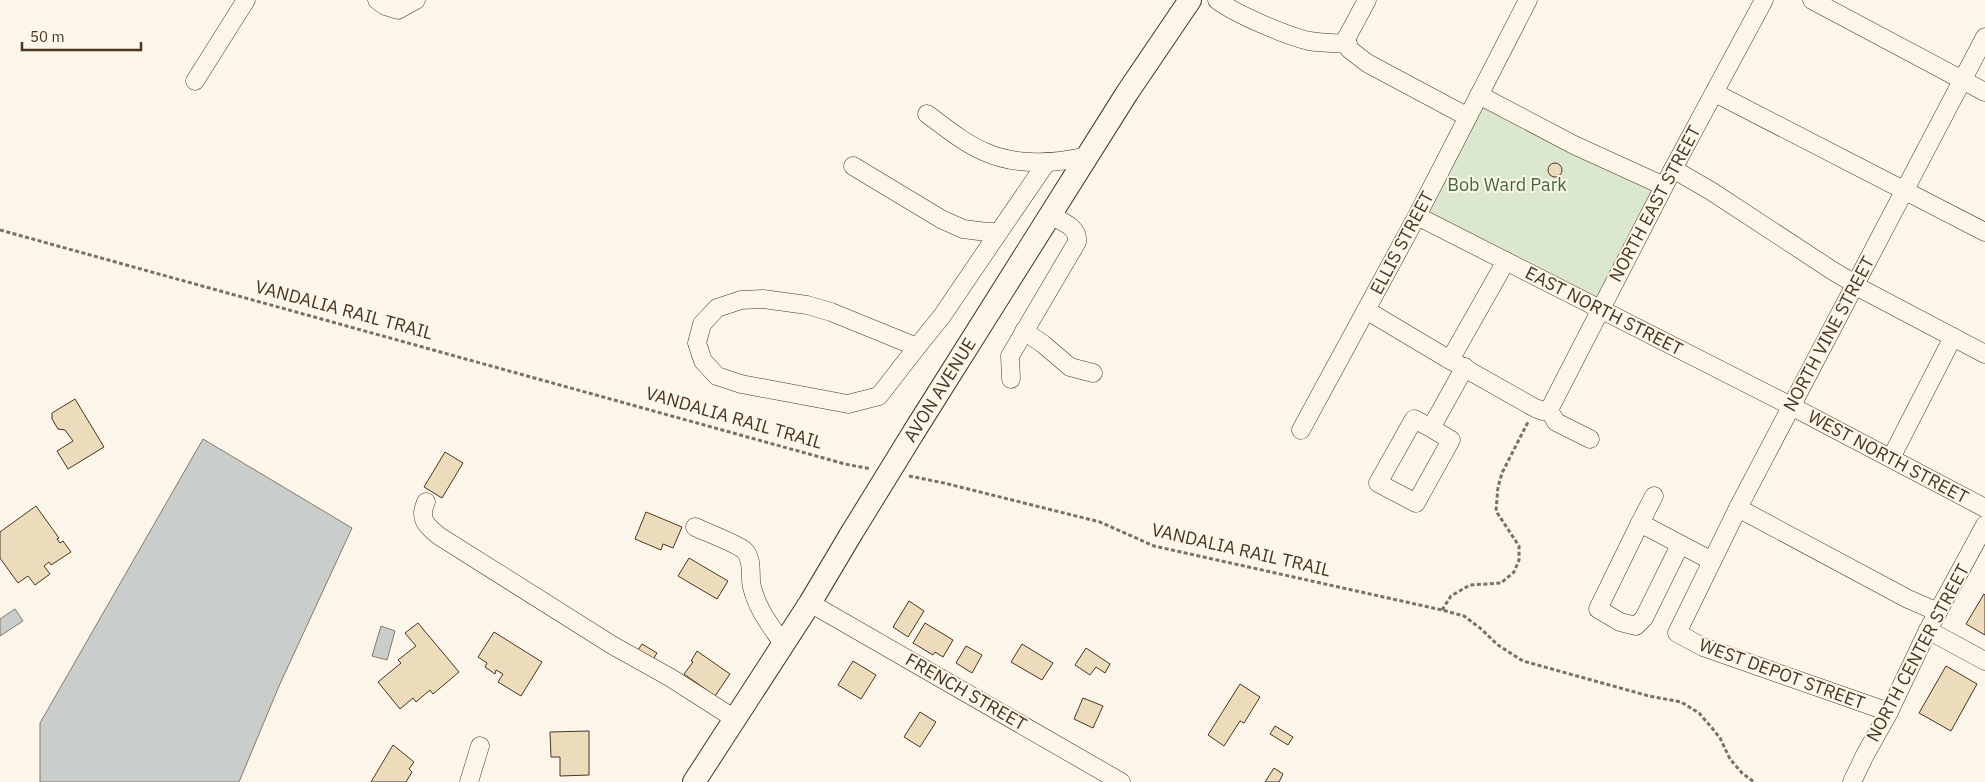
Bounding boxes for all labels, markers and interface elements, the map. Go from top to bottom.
scale bar [22,20,141,52]
text: 50 m [30,27,65,46]
street label: NORTH EAST STREET [1604,122,1706,286]
park label: Bob Ward Park [1447,173,1567,196]
street label: ELLIS STREET [1365,187,1438,298]
street label: NORTH VINE STREET [1778,252,1879,415]
street label: EAST NORTH STREET [1522,261,1687,360]
street label: VANDALIA RAIL TRAIL [253,275,435,344]
street label: AVON AVENUE [898,333,981,446]
street label: VANDALIA RAIL TRAIL [643,381,825,454]
street label: WEST NORTH STREET [1804,405,1972,509]
street label: VANDALIA RAIL TRAIL [1149,518,1333,581]
street label: NORTH CENTER STREET [1861,560,1974,746]
street label: WEST DEPOT STREET [1696,633,1868,714]
street label: FRENCH STREET [901,648,1031,736]

